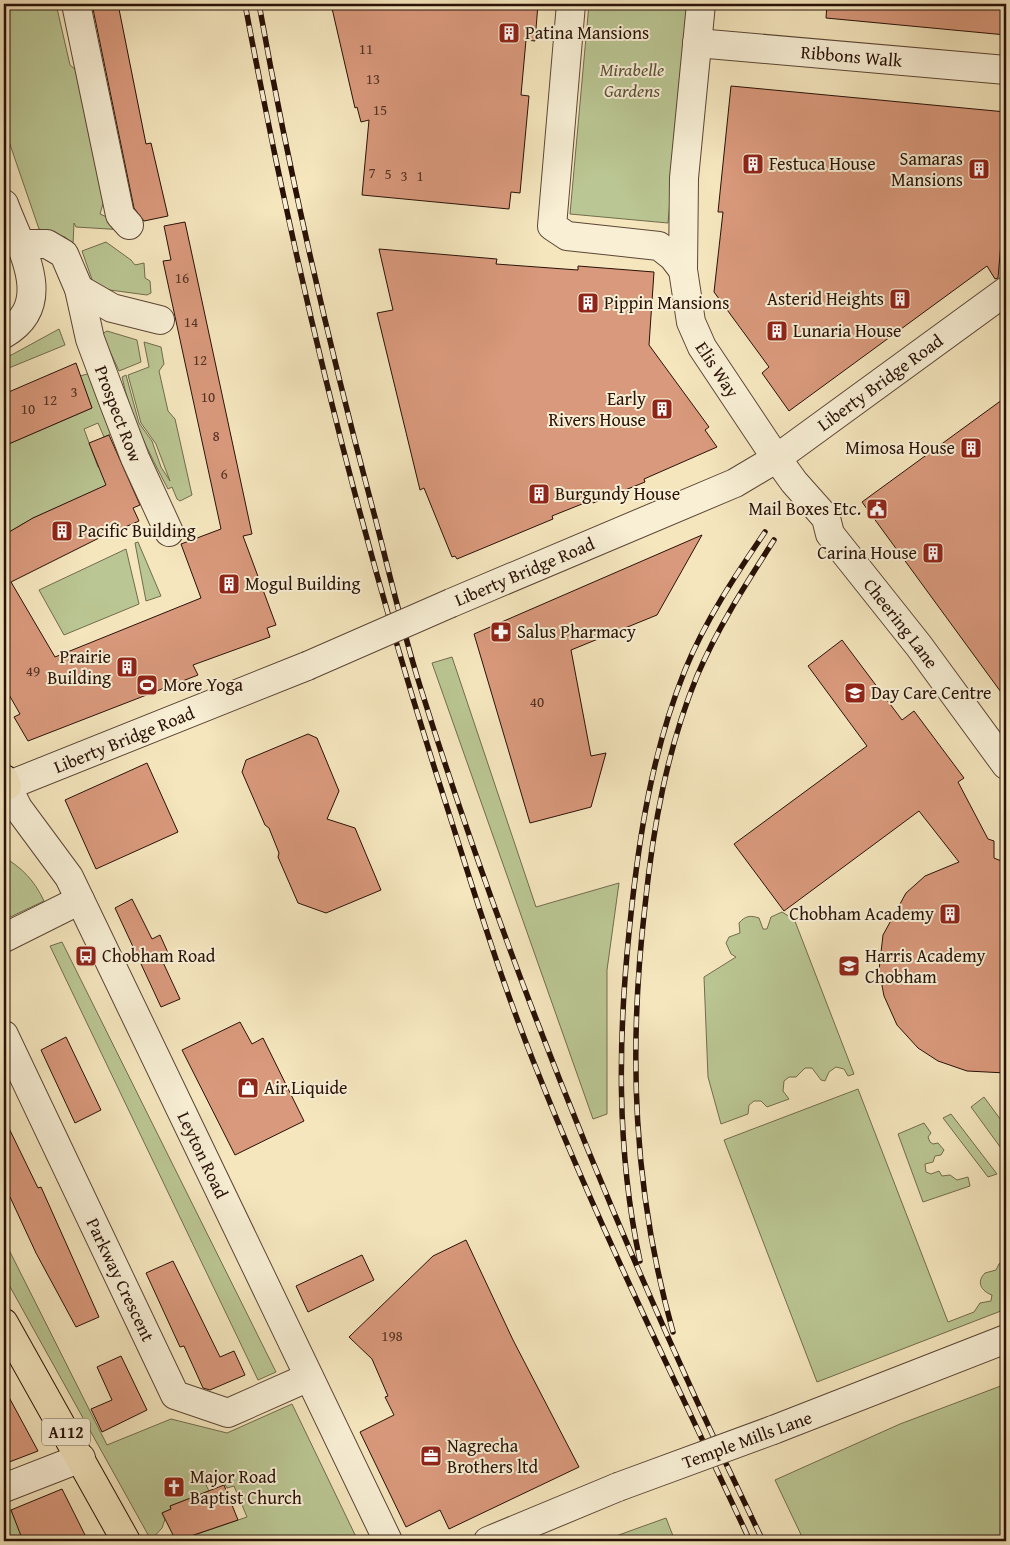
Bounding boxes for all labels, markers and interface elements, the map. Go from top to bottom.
place label: Patina Mansions [525,19,649,46]
building icon: Patina Mansions [497,21,521,45]
house number: 11 [359,38,373,59]
street label: Ribbons Walk [800,38,904,74]
park label: Mirabelle Gardens [600,56,664,104]
house number: 13 [366,68,380,89]
house number: 15 [373,99,387,120]
place label: Samaras Mansions [891,145,963,193]
place label: Festuca House [769,150,876,177]
building icon: Festuca House [741,152,765,176]
building icon: Samaras Mansions [967,157,991,181]
house number: 7 [368,162,376,183]
house number: 5 [384,163,392,184]
house number: 3 [400,165,408,186]
house number: 1 [416,165,424,186]
house number: 16 [175,267,189,288]
place label: Asterid Heights [767,285,884,312]
building icon: Asterid Heights [888,287,912,311]
place label: Pippin Mansions [604,289,729,316]
building icon: Pippin Mansions [576,291,600,315]
house number: 14 [184,311,198,332]
place label: Lunaria House [793,317,902,344]
building icon: Lunaria House [765,319,789,343]
street label: Liberty Bridge Road [812,327,949,437]
street label: Elis Way [689,336,746,403]
house number: 12 [193,349,207,370]
street label: Prospect Row [88,361,149,466]
house number: 3 [70,381,78,402]
place label: Early Rivers House [549,385,646,433]
house number: 10 [201,386,215,407]
house number: 12 [43,389,57,410]
building icon: Early Rivers House [650,397,674,421]
house number: 10 [21,398,35,419]
house number: 8 [212,425,220,446]
place label: Mimosa House [845,434,955,461]
building icon: Mimosa House [959,436,983,460]
house number: 6 [220,463,228,484]
place label: Burgundy House [555,480,680,507]
building icon: Burgundy House [527,482,551,506]
place label: Mail Boxes Etc. [748,495,861,522]
public building icon: Mail Boxes Etc. [865,497,889,521]
place label: Pacific Building [78,517,196,544]
building icon: Pacific Building [50,519,74,543]
street label: Liberty Bridge Road [450,530,599,613]
place label: Carina House [817,539,917,566]
building icon: Carina House [921,541,945,565]
place label: Mogul Building [245,570,360,597]
building icon: Mogul Building [217,572,241,596]
street label: Cheering Lane [857,572,945,674]
place label: Salus Pharmacy [517,618,636,645]
pharmacy icon: Salus Pharmacy [489,620,513,644]
place label: Prairie Building [47,643,111,691]
building icon: Prairie Building [115,655,139,679]
house number: 49 [26,660,40,681]
place label: More Yoga [163,671,243,698]
sports icon: More Yoga [135,673,159,697]
place label: Day Care Centre [871,679,992,706]
school or university icon: Day Care Centre [843,681,867,705]
house number: 40 [530,691,544,712]
street label: Liberty Bridge Road [49,699,199,780]
place label: Chobham Academy [789,900,934,927]
building icon: Chobham Academy [938,902,962,926]
place label: Chobham Road [102,942,216,969]
place label: Harris Academy Chobham [865,942,986,990]
bus stop icon: Chobham Road [74,944,98,968]
school or university icon: Harris Academy Chobham [837,954,861,978]
place label: Air Liquide [264,1074,348,1101]
shop icon: Air Liquide [236,1076,260,1100]
street label: Leyton Road [171,1107,236,1203]
street label: Parkway Crescent [80,1213,162,1347]
house number: 198 [381,1325,403,1346]
street label: Temple Mills Lane [678,1403,816,1476]
road number: A112 [42,1418,90,1445]
place label: Nagrecha Brothers ltd [447,1432,538,1480]
office icon: Nagrecha Brothers ltd [419,1444,443,1468]
place label: Major Road Baptist Church [190,1463,302,1511]
church icon: Major Road Baptist Church [162,1475,186,1499]

